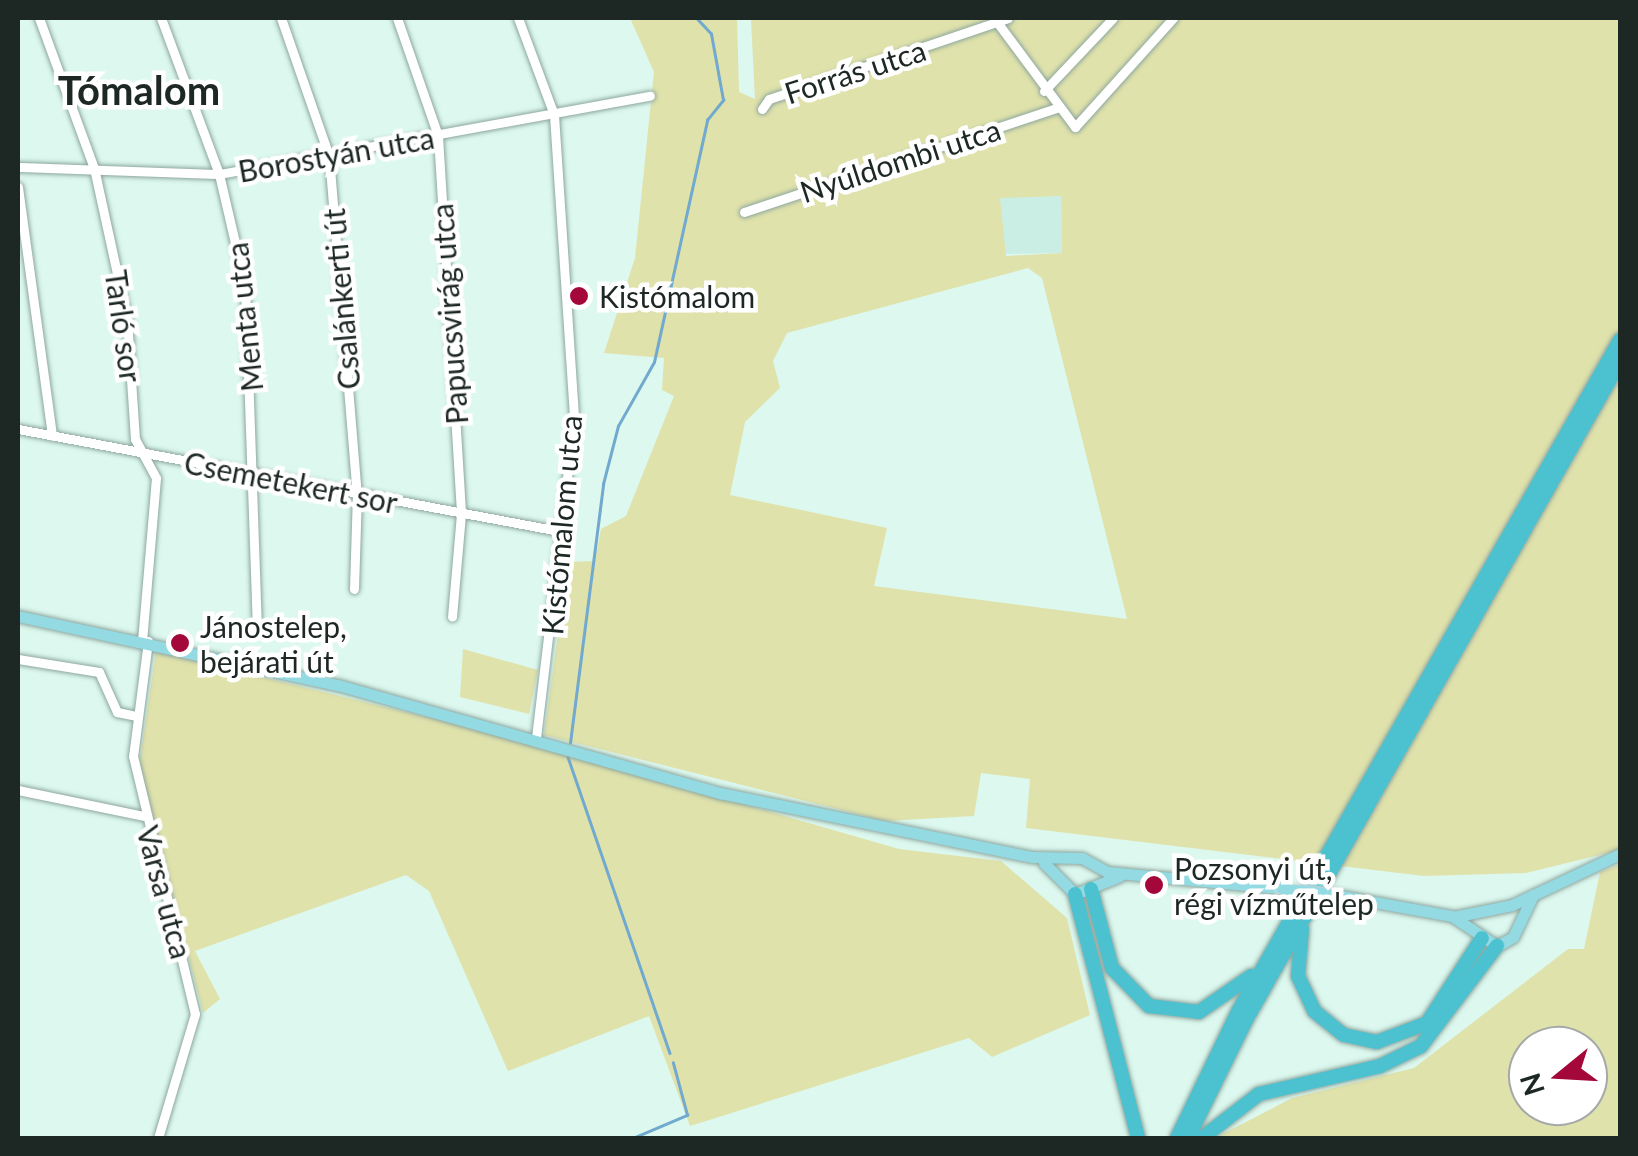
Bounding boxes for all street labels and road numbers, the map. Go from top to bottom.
street label: Forrás utca [780,31,930,111]
street label: Nyúldombi utca [795,111,1005,209]
street label: Borostyán utca [235,119,437,189]
street label: Papucsvirág utca [423,202,475,426]
street label: Csalánkerti út [315,207,367,391]
street label: Menta utca [218,241,270,393]
street label: Tarló sor [98,268,150,384]
street label: Kistómalom utca [533,414,589,636]
street label: Csemetekert sor [181,444,401,520]
street label: Varsa utca [130,822,200,962]

